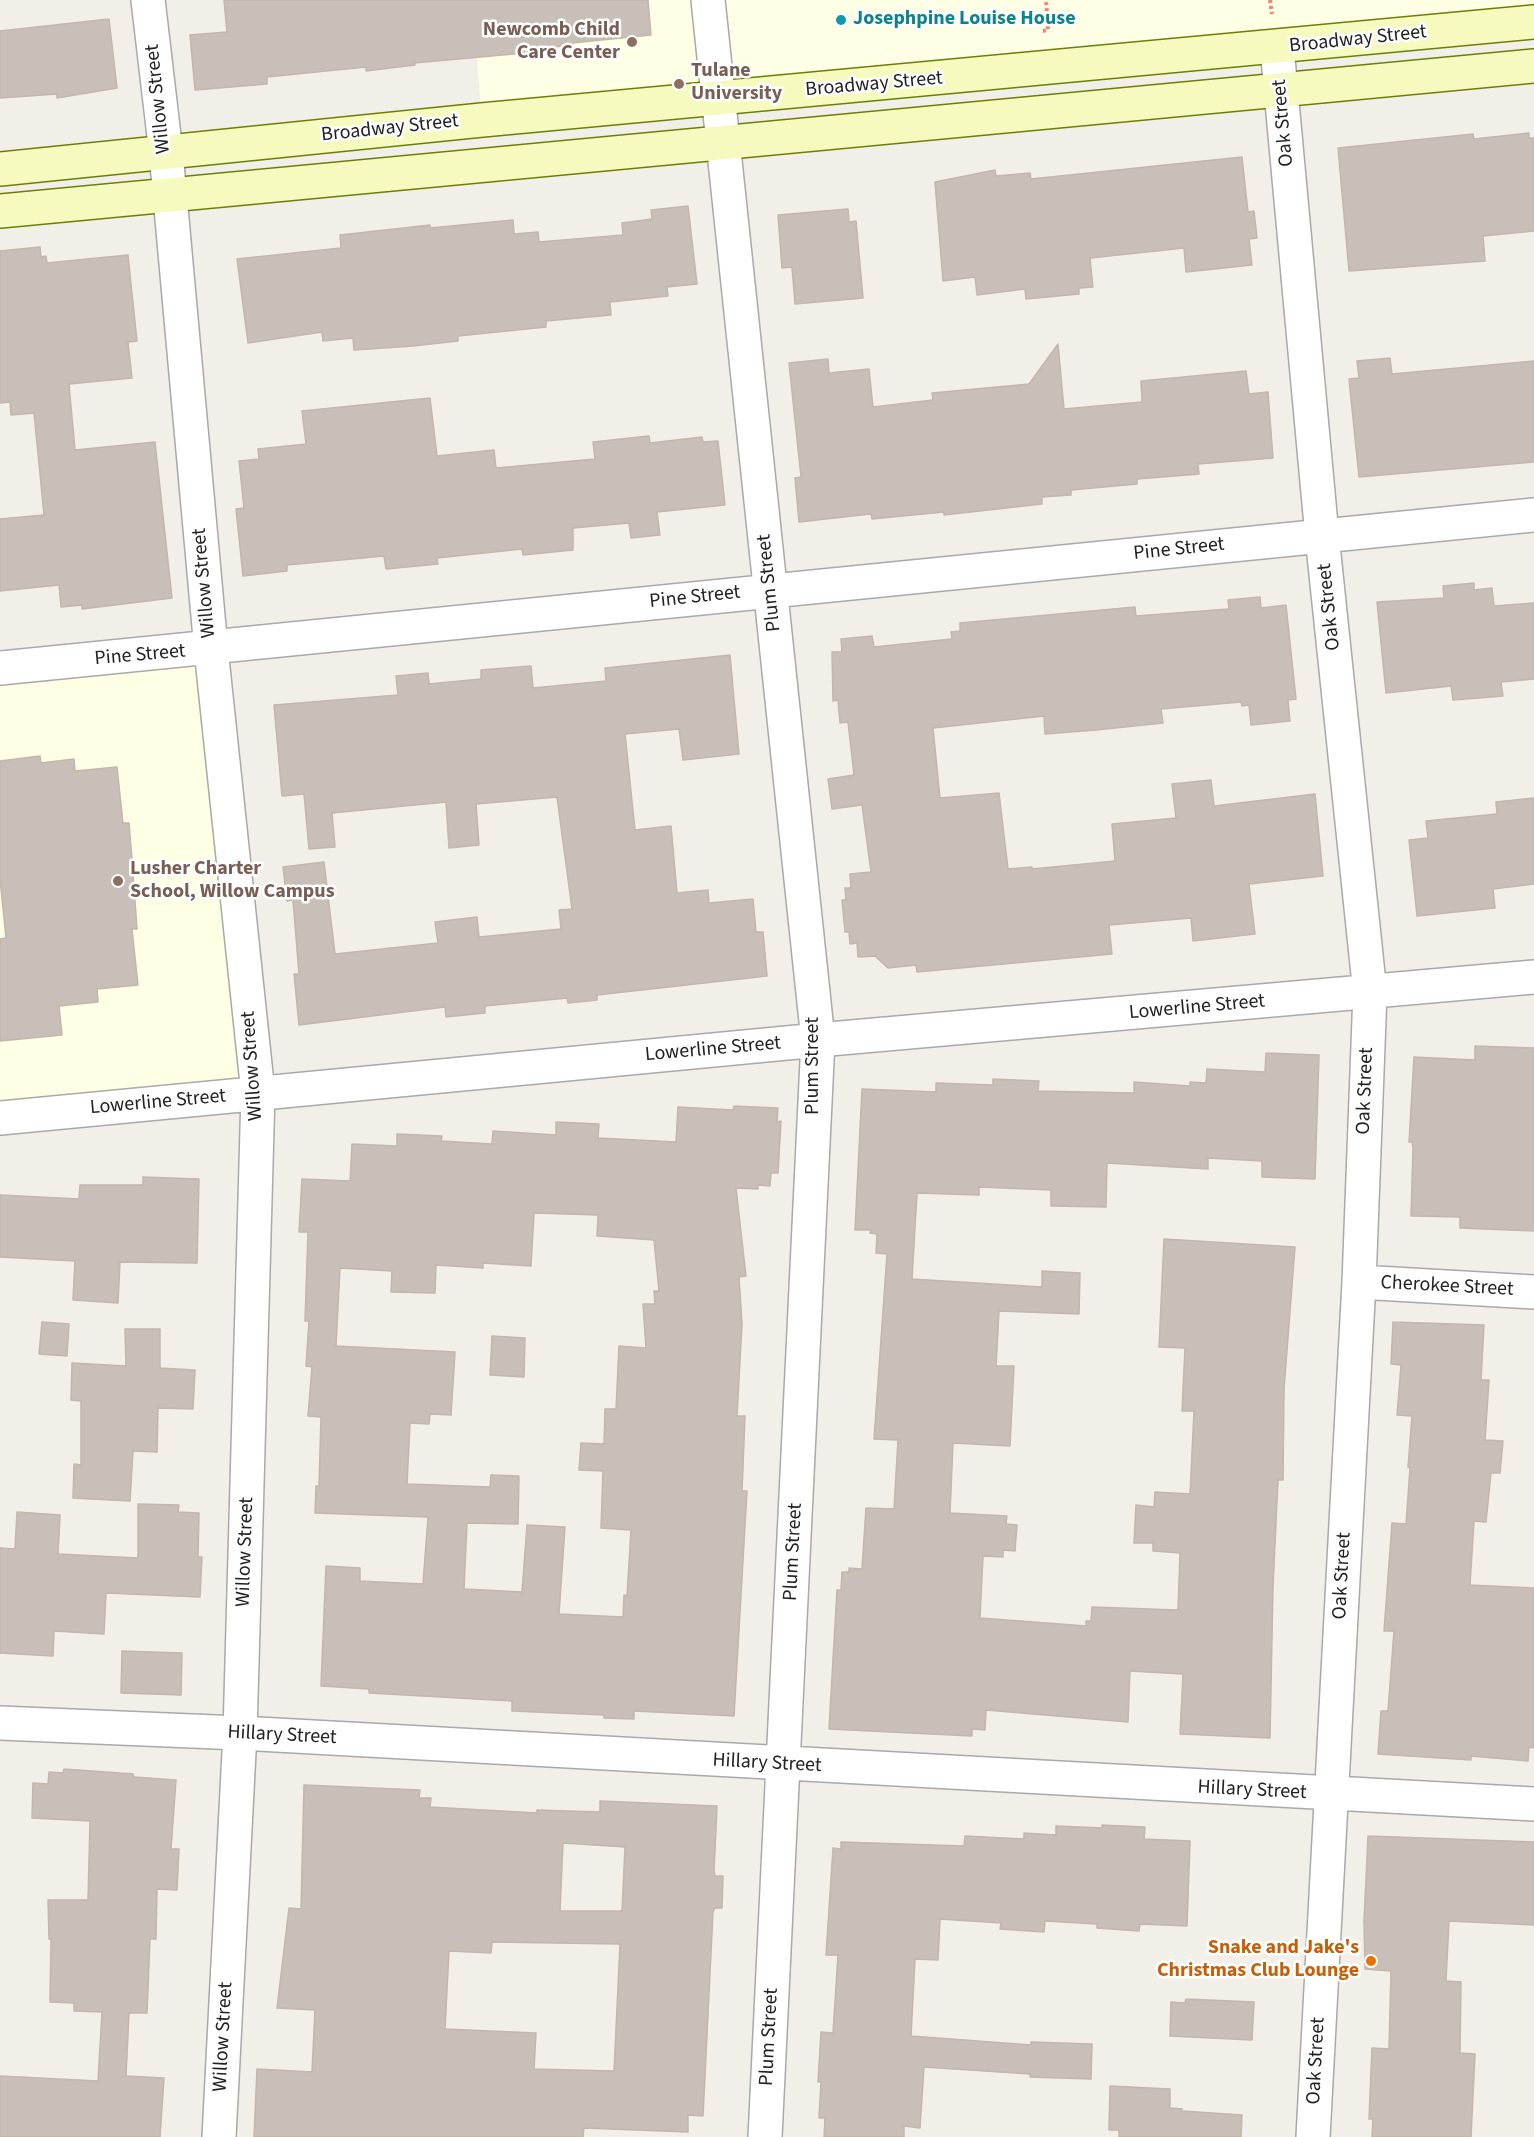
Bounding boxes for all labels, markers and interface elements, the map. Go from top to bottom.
place label: Josephpine Louise House [853,8,1075,32]
marker: Josephpine Louise House [834,13,848,27]
place label: Newcomb Child Care Center [483,19,620,66]
street label: Broadway Street [1288,21,1428,59]
marker: Newcomb Child Care Center [625,35,639,49]
street label: Willow Street [141,43,177,155]
place label: Tulane University [691,60,782,107]
street label: Broadway Street [804,67,944,103]
marker: Tulane University [672,77,686,91]
street label: Oak Street [1268,78,1300,168]
street label: Broadway Street [320,110,460,148]
street label: Willow Street [188,527,222,639]
street label: Plum Street [753,533,787,633]
street label: Pine Street [1132,533,1226,567]
street label: Oak Street [1313,562,1347,652]
street label: Pine Street [648,581,742,615]
street label: Pine Street [94,640,186,672]
place label: Lusher Charter School, Willow Campus [130,858,334,905]
marker: Lusher Charter School, Willow Campus [111,874,125,888]
street label: Lowerline Street [1128,990,1266,1026]
street label: Willow Street [237,1010,269,1122]
street label: Plum Street [802,1017,826,1115]
street label: Lowerline Street [644,1032,782,1068]
street label: Oak Street [1352,1047,1380,1135]
street label: Lowerline Street [89,1085,227,1121]
street label: Cherokee Street [1380,1272,1514,1302]
street label: Willow Street [232,1497,260,1607]
street label: Plum Street [779,1502,809,1602]
street label: Oak Street [1329,1532,1357,1620]
street label: Hillary Street [227,1721,337,1751]
street label: Hillary Street [712,1749,822,1779]
street label: Hillary Street [1197,1776,1307,1806]
place label: Snake and Jake's Christmas Club Lounge [1157,1937,1359,1984]
marker: Snake and Jake's Christmas Club Lounge [1364,1954,1378,1968]
street label: Willow Street [209,1981,239,2093]
street label: Plum Street [755,1987,785,2087]
street label: Oak Street [1303,2017,1331,2105]

